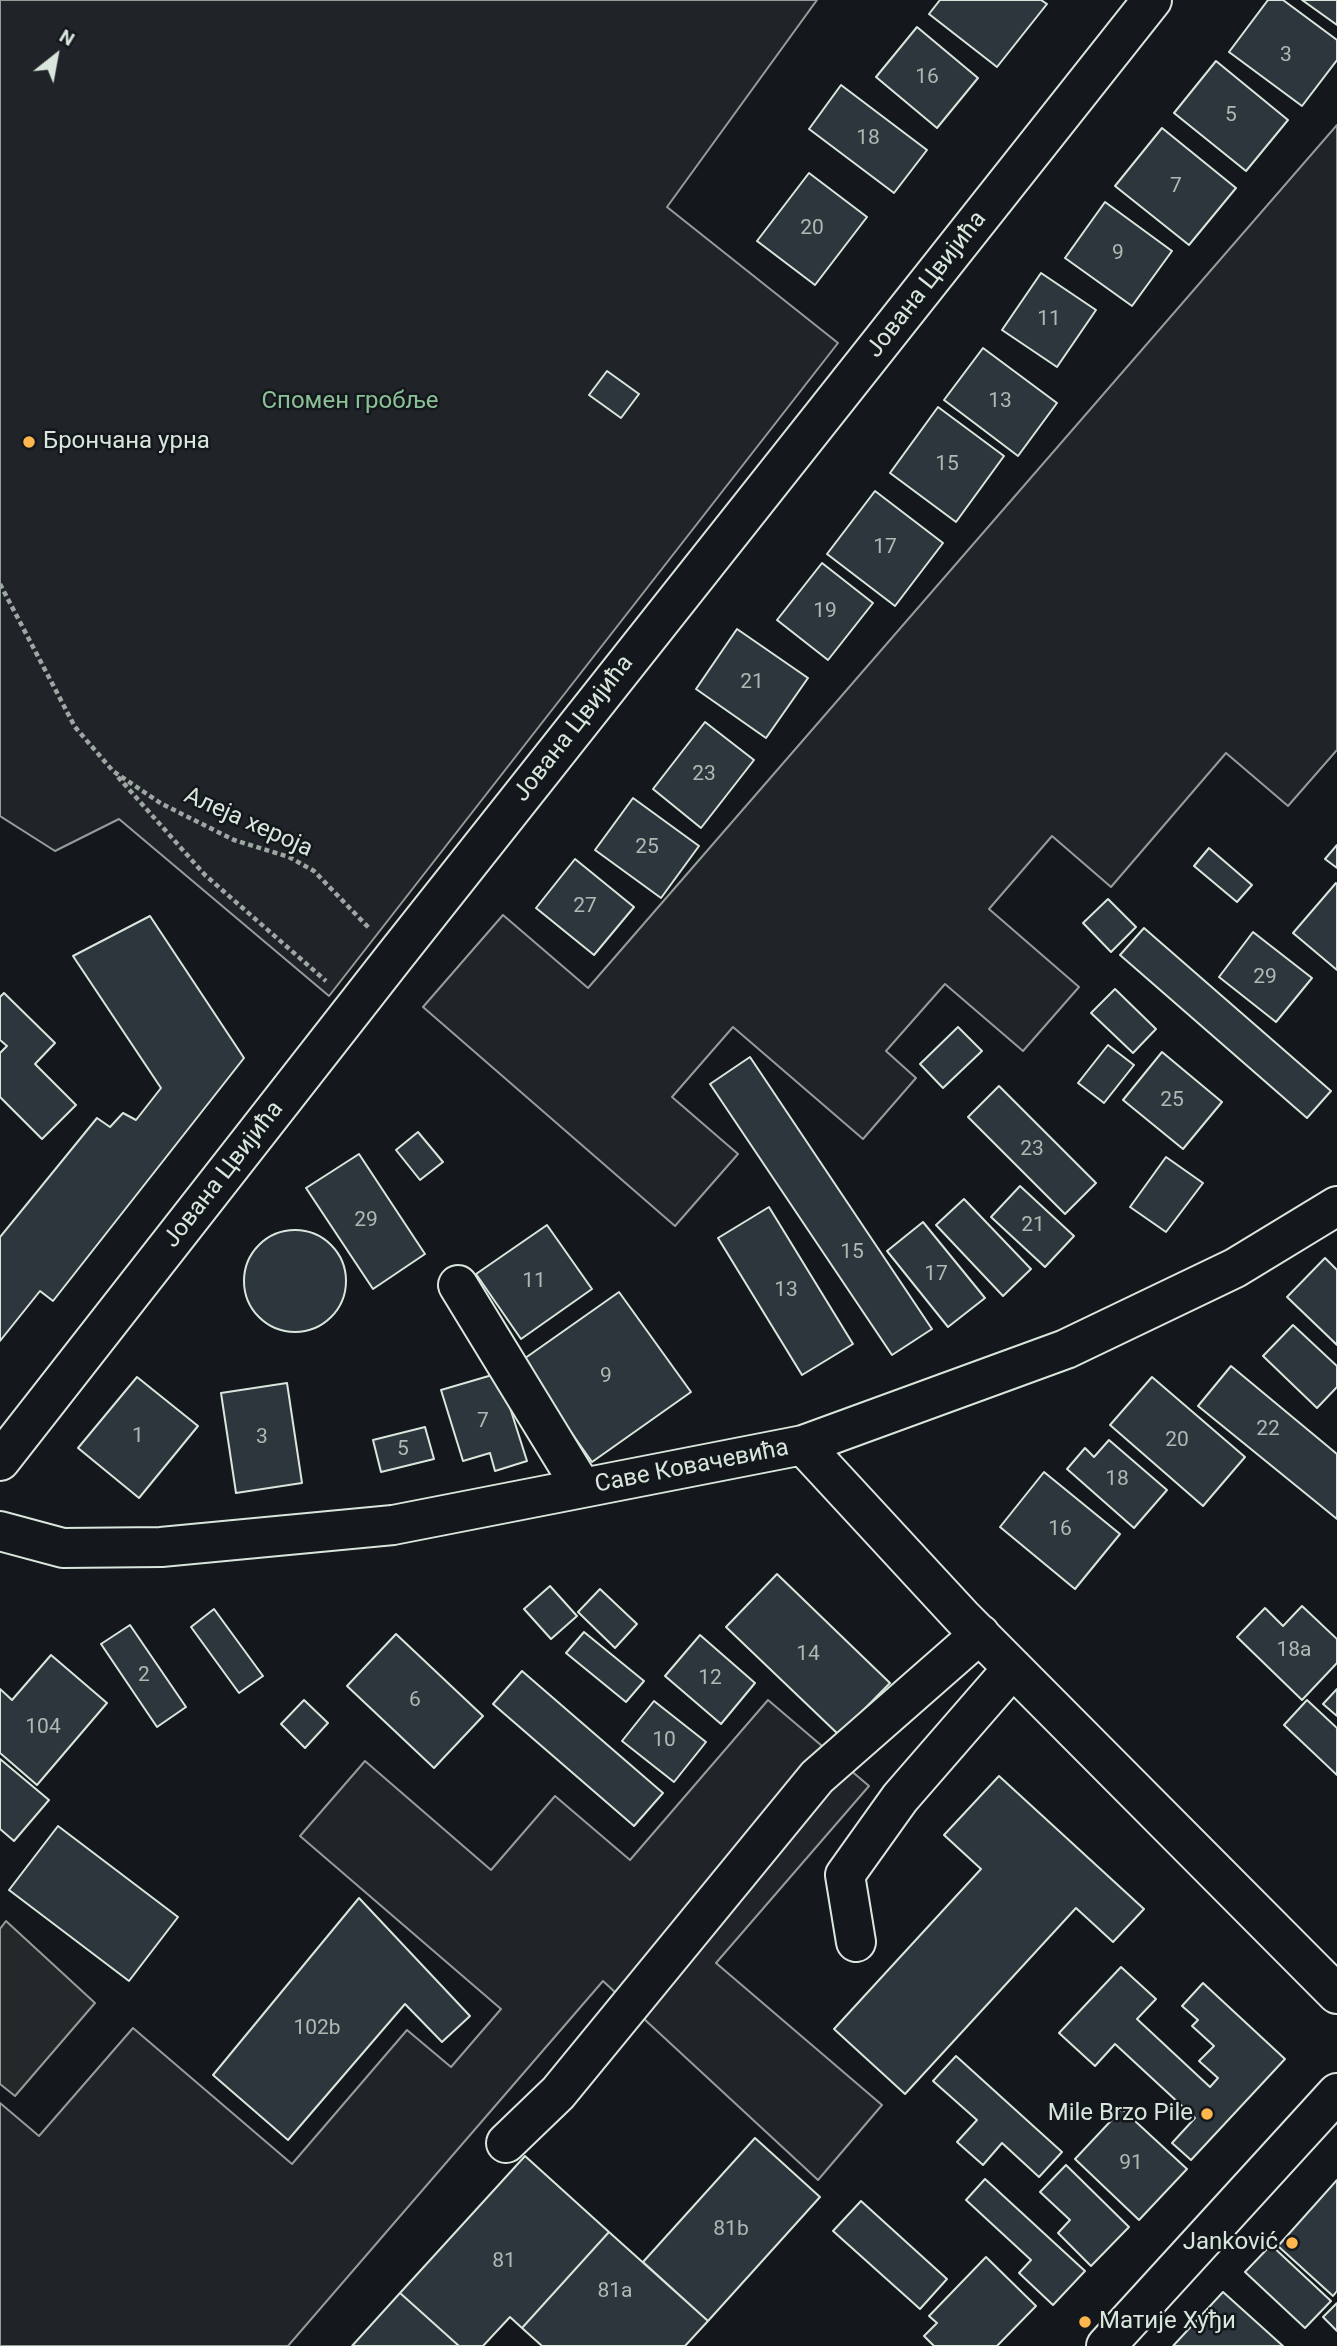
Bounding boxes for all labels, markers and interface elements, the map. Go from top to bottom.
north arrow [21,21,91,91]
text: N [55,24,79,51]
house number: 3 [1280,43,1292,69]
house number: 16 [915,65,939,91]
house number: 5 [1225,103,1237,129]
house number: 18 [856,126,880,152]
house number: 7 [1170,174,1182,200]
street label: Јована Цвијића [861,206,993,364]
house number: 20 [800,216,824,242]
house number: 9 [1112,241,1124,267]
house number: 11 [1037,307,1061,333]
park label: Спомен гробље [261,388,439,416]
house number: 13 [988,389,1012,415]
place label: Брончана урна [43,428,210,456]
marker: Брончана урна [21,434,37,450]
house number: 15 [935,452,959,478]
house number: 17 [873,535,897,561]
house number: 19 [813,599,837,625]
street label: Јована Цвијића [508,650,640,808]
house number: 21 [740,670,764,696]
house number: 23 [692,762,716,788]
street label: Алеја хероја [179,782,317,864]
house number: 25 [635,835,659,861]
house number: 27 [573,894,597,920]
house number: 29 [1253,965,1277,991]
house number: 25 [1160,1088,1184,1114]
street label: Јована Цвијића [158,1096,290,1254]
house number: 23 [1020,1137,1044,1163]
house number: 29 [354,1208,378,1234]
house number: 21 [1021,1213,1045,1239]
house number: 15 [840,1240,864,1266]
house number: 17 [924,1262,948,1288]
house number: 11 [522,1269,546,1295]
house number: 13 [774,1278,798,1304]
house number: 9 [600,1364,612,1390]
house number: 7 [477,1409,489,1435]
house number: 22 [1256,1417,1280,1443]
house number: 1 [132,1424,144,1450]
house number: 3 [256,1425,268,1451]
house number: 20 [1165,1428,1189,1454]
street label: Саве Ковачевића [593,1434,791,1500]
house number: 5 [397,1437,409,1463]
house number: 18 [1105,1467,1129,1493]
house number: 16 [1048,1517,1072,1543]
house number: 18a [1276,1638,1312,1664]
house number: 14 [796,1642,820,1668]
house number: 2 [138,1663,150,1689]
house number: 12 [698,1666,722,1692]
house number: 6 [409,1688,421,1714]
house number: 104 [25,1715,61,1741]
house number: 10 [652,1728,676,1754]
house number: 102b [293,2016,341,2042]
place label: Mile Brzo Pile [1048,2100,1193,2128]
marker: Mile Brzo Pile [1199,2106,1215,2122]
house number: 91 [1119,2151,1143,2177]
house number: 81b [713,2217,749,2243]
place label: Janković [1183,2229,1278,2257]
marker: Janković [1284,2235,1300,2251]
house number: 81 [492,2249,516,2275]
house number: 81a [597,2279,633,2305]
place label: Матије Хуђи [1099,2308,1236,2336]
marker: Матије Хуђи [1077,2314,1093,2330]

